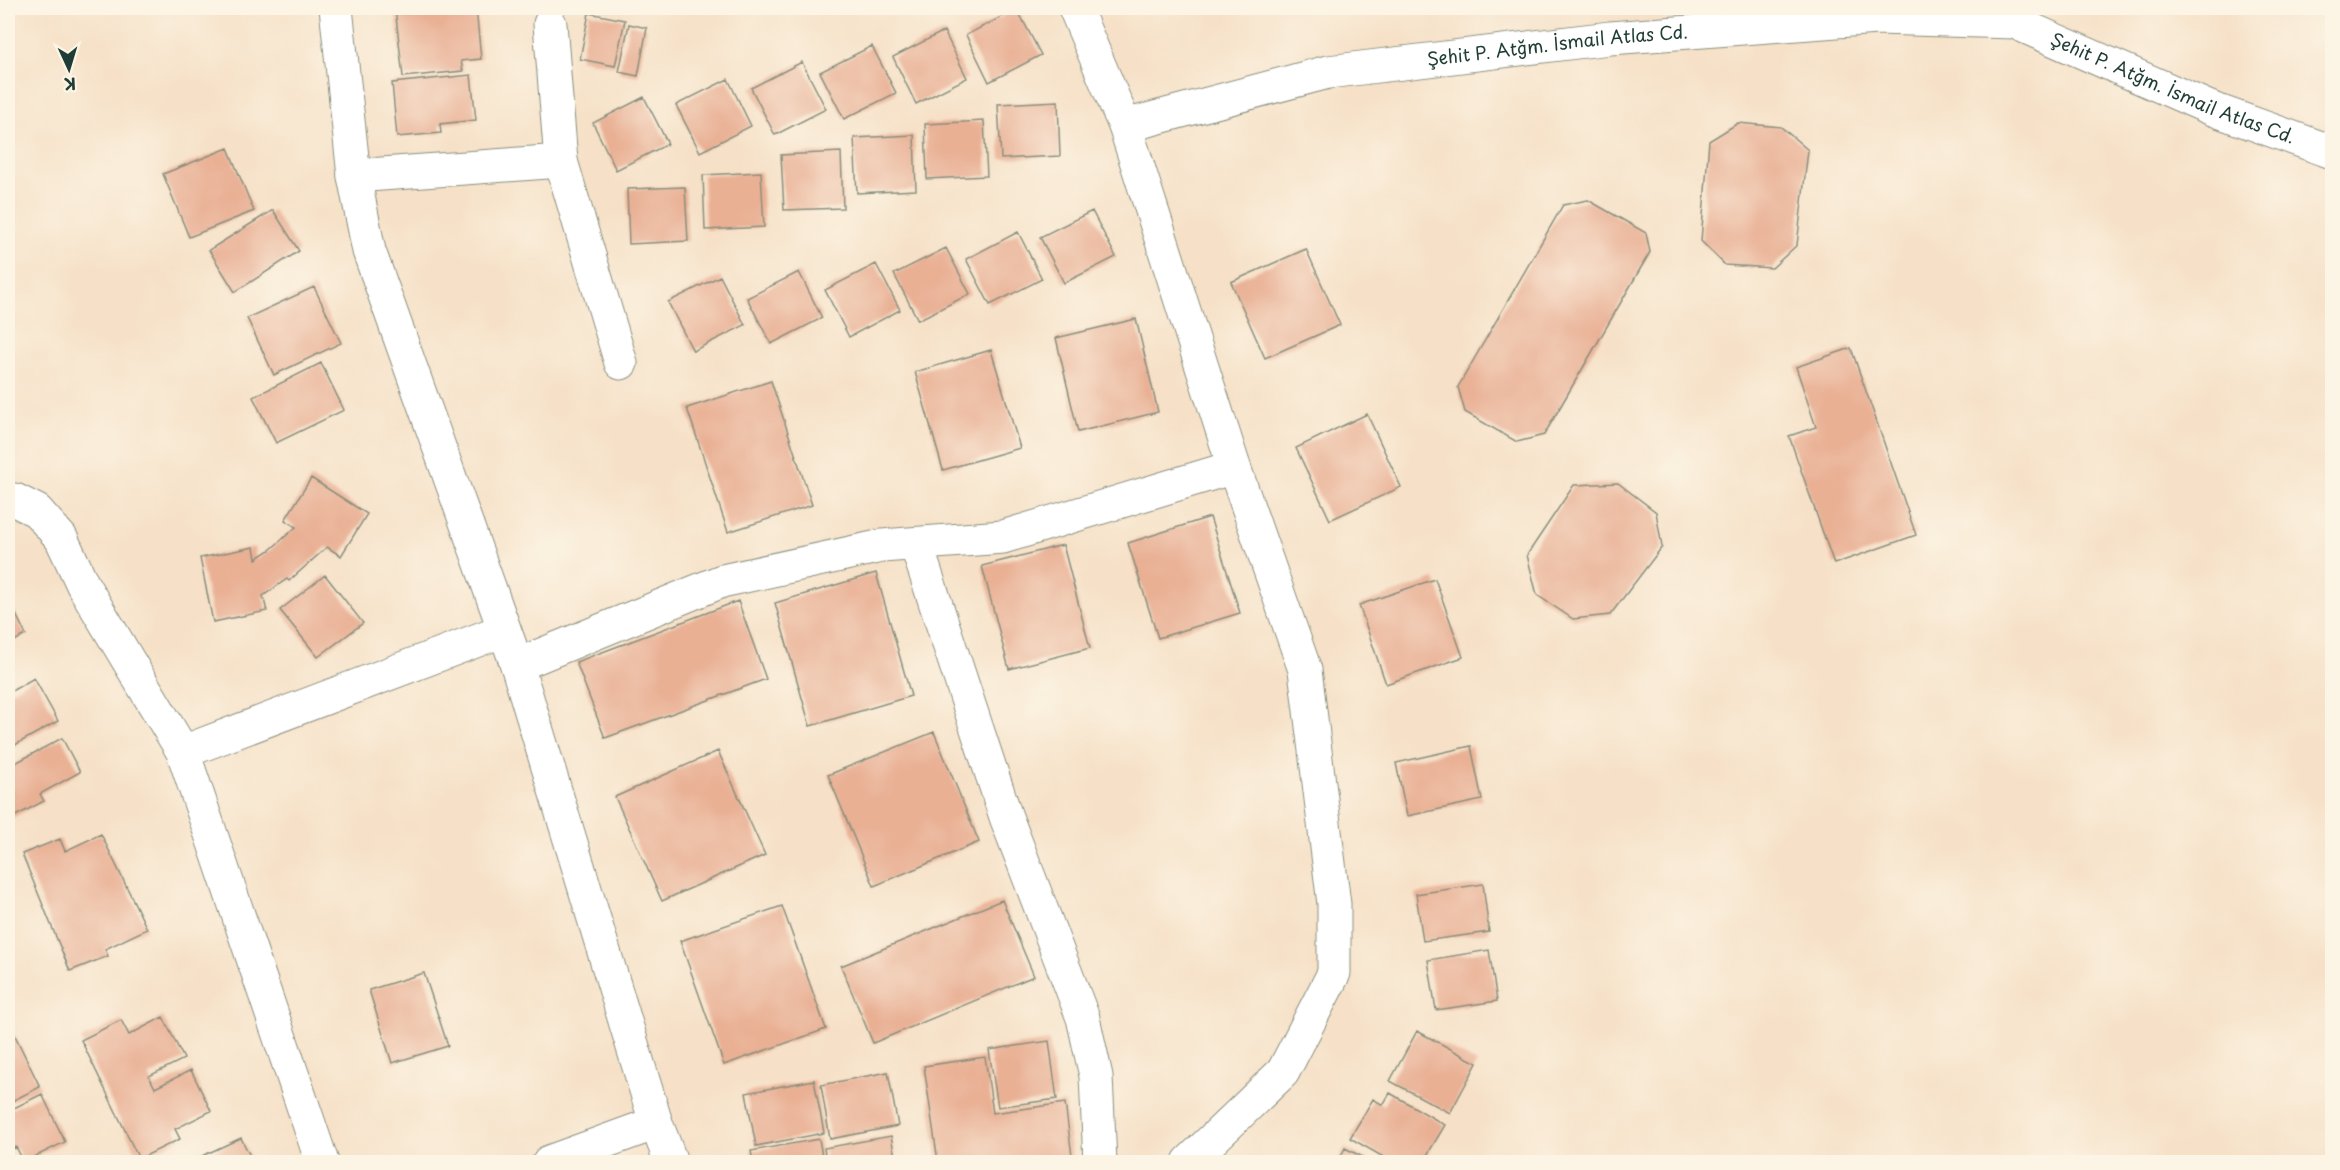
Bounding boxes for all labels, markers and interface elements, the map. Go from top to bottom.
street label: Şehit P. Atğm. İsmail Atlas Cd. [1425,17,1689,72]
street label: Şehit P. Atğm. İsmail Atlas Cd. [2047,25,2299,150]
north arrow [39,39,99,99]
text: K [63,73,77,97]

